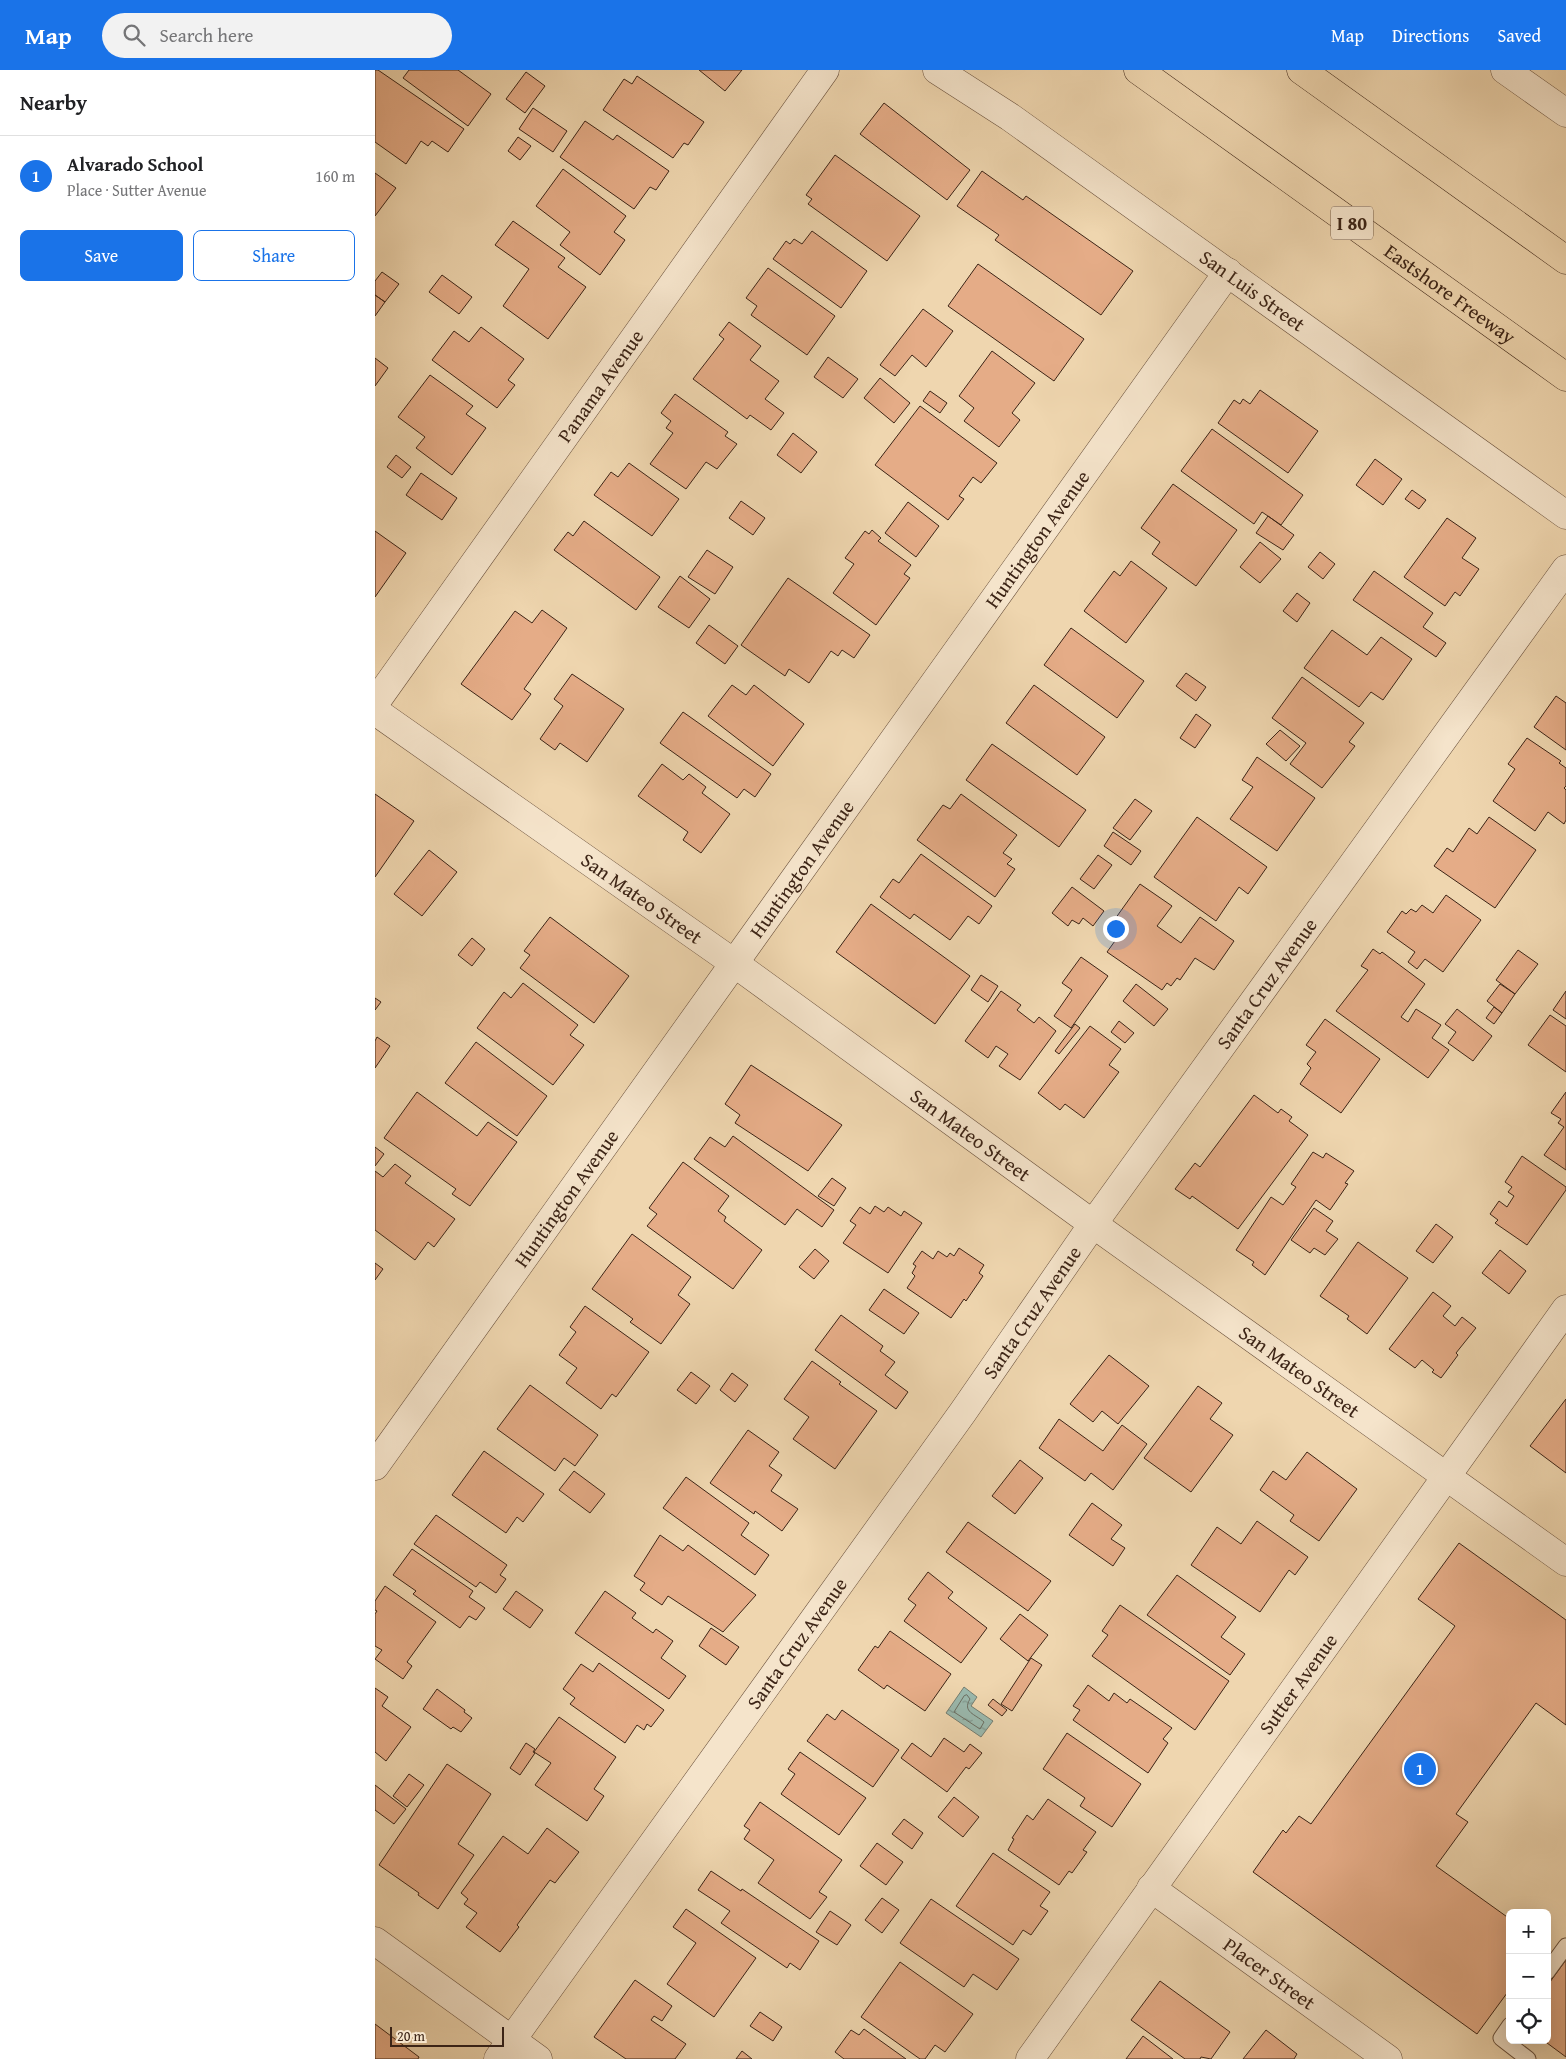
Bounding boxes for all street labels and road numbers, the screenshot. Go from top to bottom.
road number: I 80 [1331,206,1373,240]
street label: Eastshore Freeway [1379,236,1522,351]
street label: San Luis Street [1194,242,1312,338]
street label: Panama Avenue [550,323,650,448]
street label: Huntington Avenue [977,464,1096,614]
street label: Huntington Avenue [742,793,861,943]
street label: San Mateo Street [575,845,709,951]
street label: Santa Cruz Avenue [1209,911,1324,1055]
street label: San Mateo Street [905,1081,1037,1188]
street label: Huntington Avenue [506,1123,625,1273]
street label: Santa Cruz Avenue [975,1240,1088,1384]
street label: San Mateo Street [1233,1318,1366,1424]
street label: Santa Cruz Avenue [739,1571,854,1715]
street label: Sutter Avenue [1251,1627,1344,1740]
street label: Placer Street [1218,1930,1322,2016]

